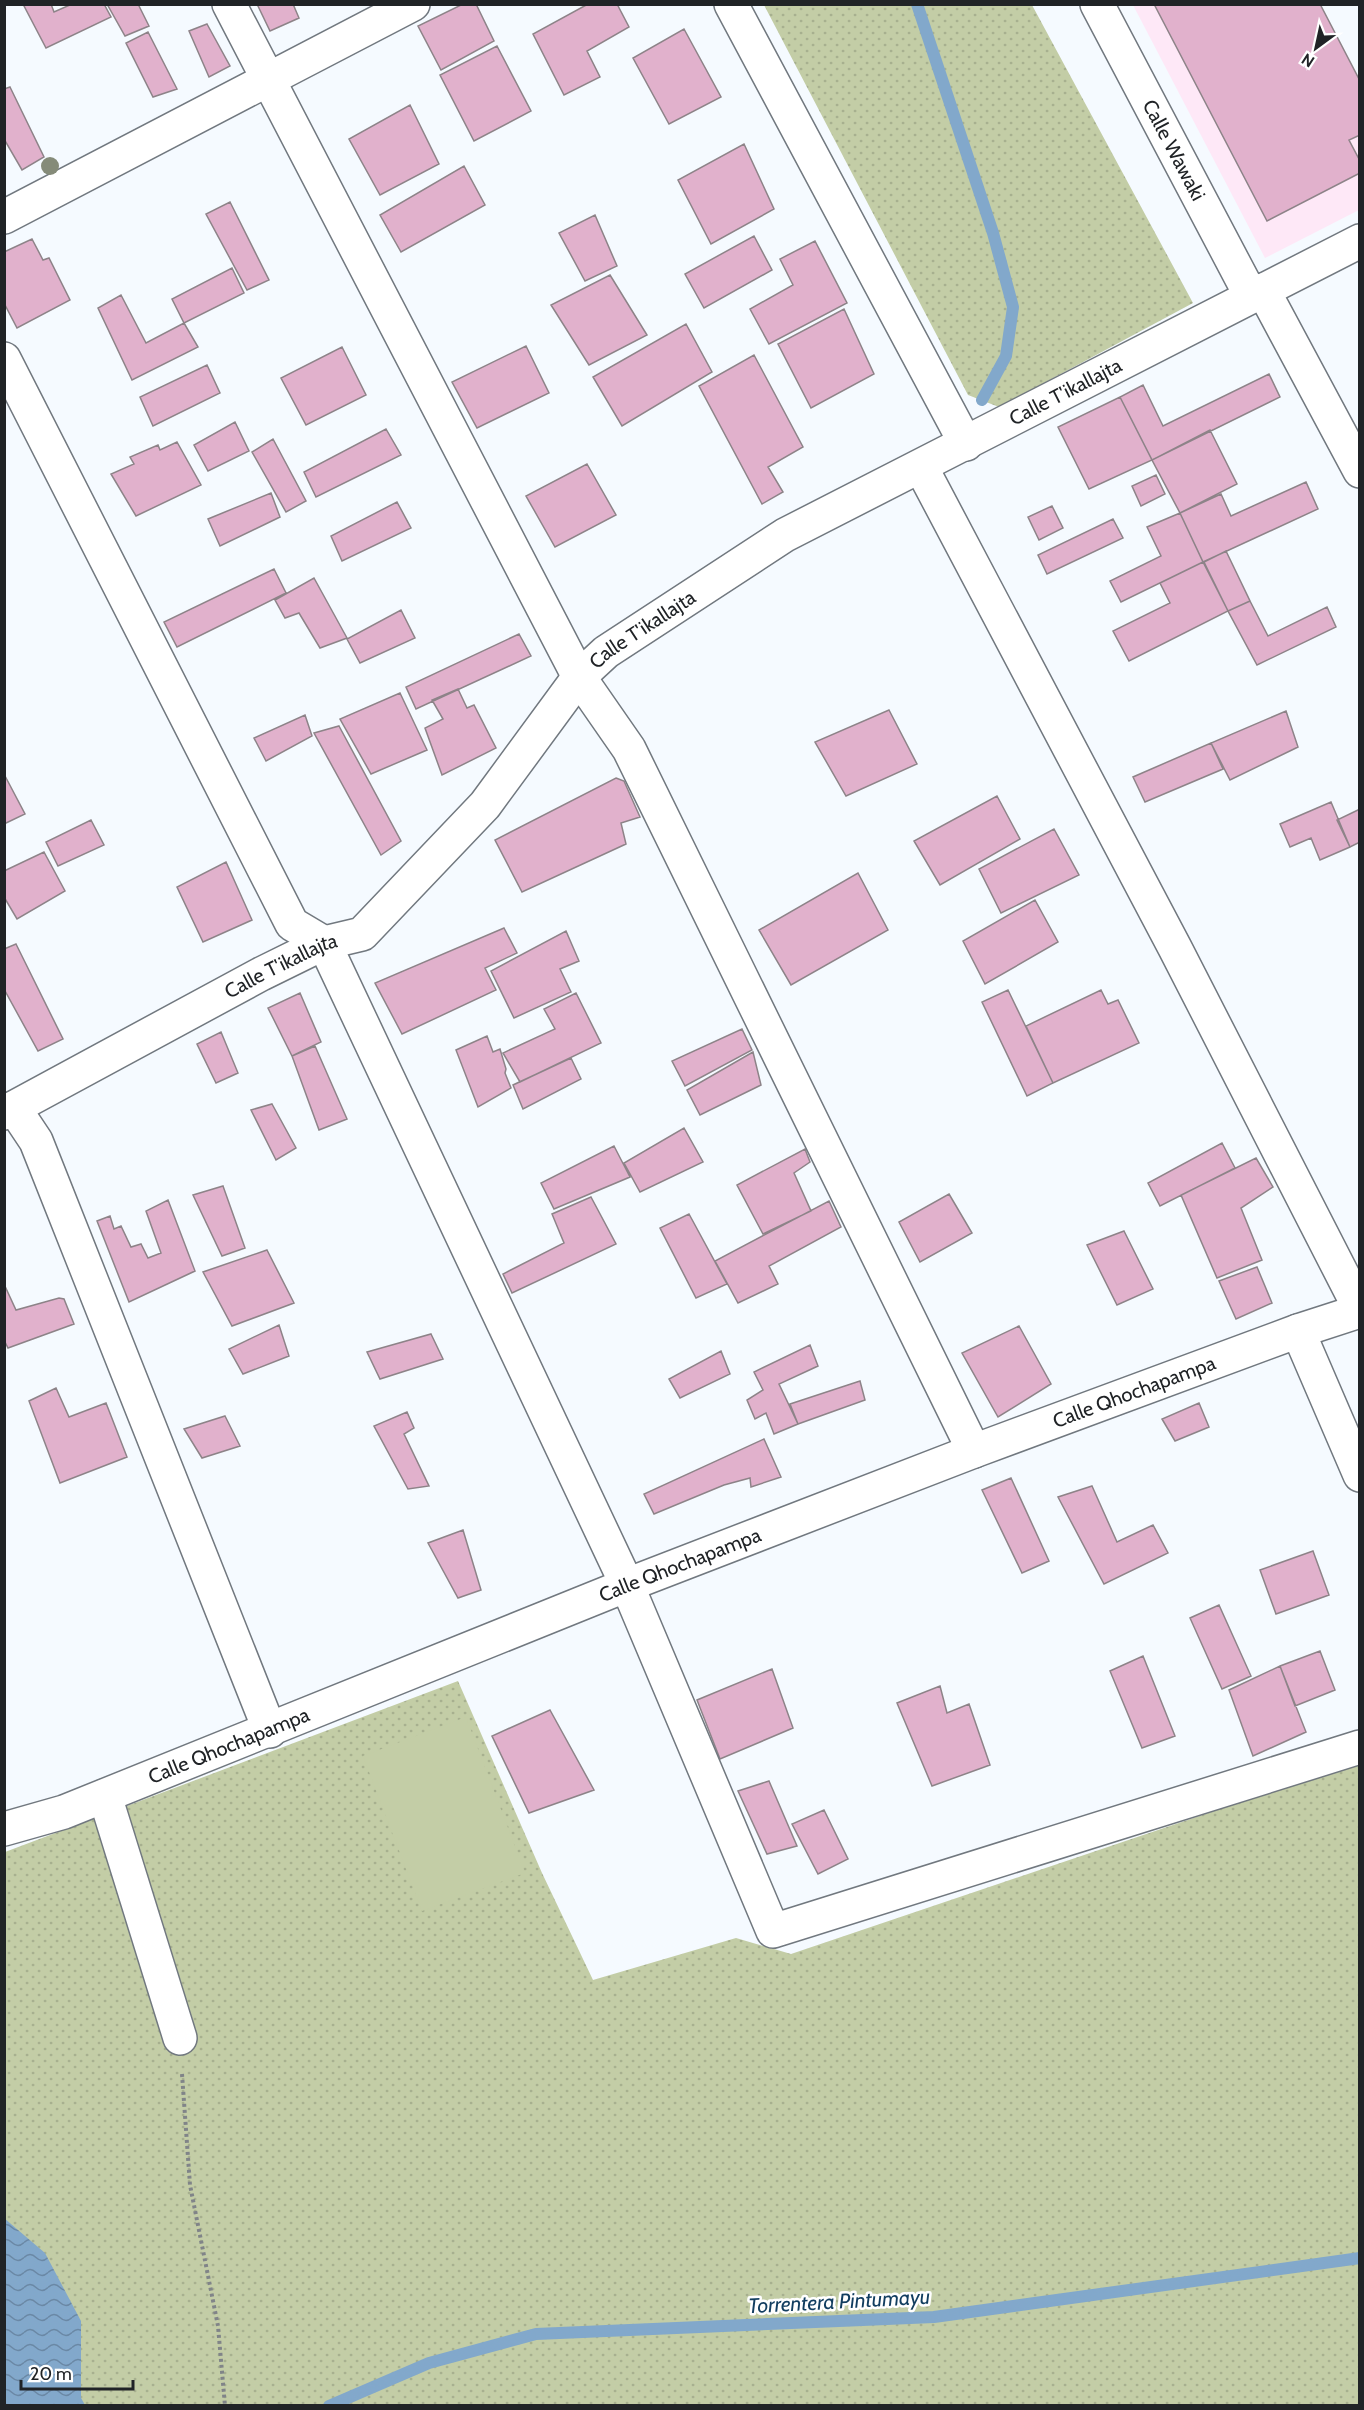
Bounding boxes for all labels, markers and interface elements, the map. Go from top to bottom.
north arrow [1286,18,1346,78]
text: N [1298,49,1318,71]
street label: Calle Wawaki [1138,95,1210,205]
street label: Calle T'ikallajta [1005,353,1126,430]
street label: Calle T'ikallajta [584,585,700,674]
street label: Calle T'ikallajta [220,928,340,1003]
street label: Calle Qhochapampa [1049,1351,1219,1433]
street label: Calle Qhochapampa [595,1522,765,1607]
street label: Calle Qhochapampa [145,1702,313,1789]
water label: Torrentera Pintumayu [747,2284,931,2318]
scale bar [21,2353,134,2391]
text: 20 m [30,2363,72,2385]

